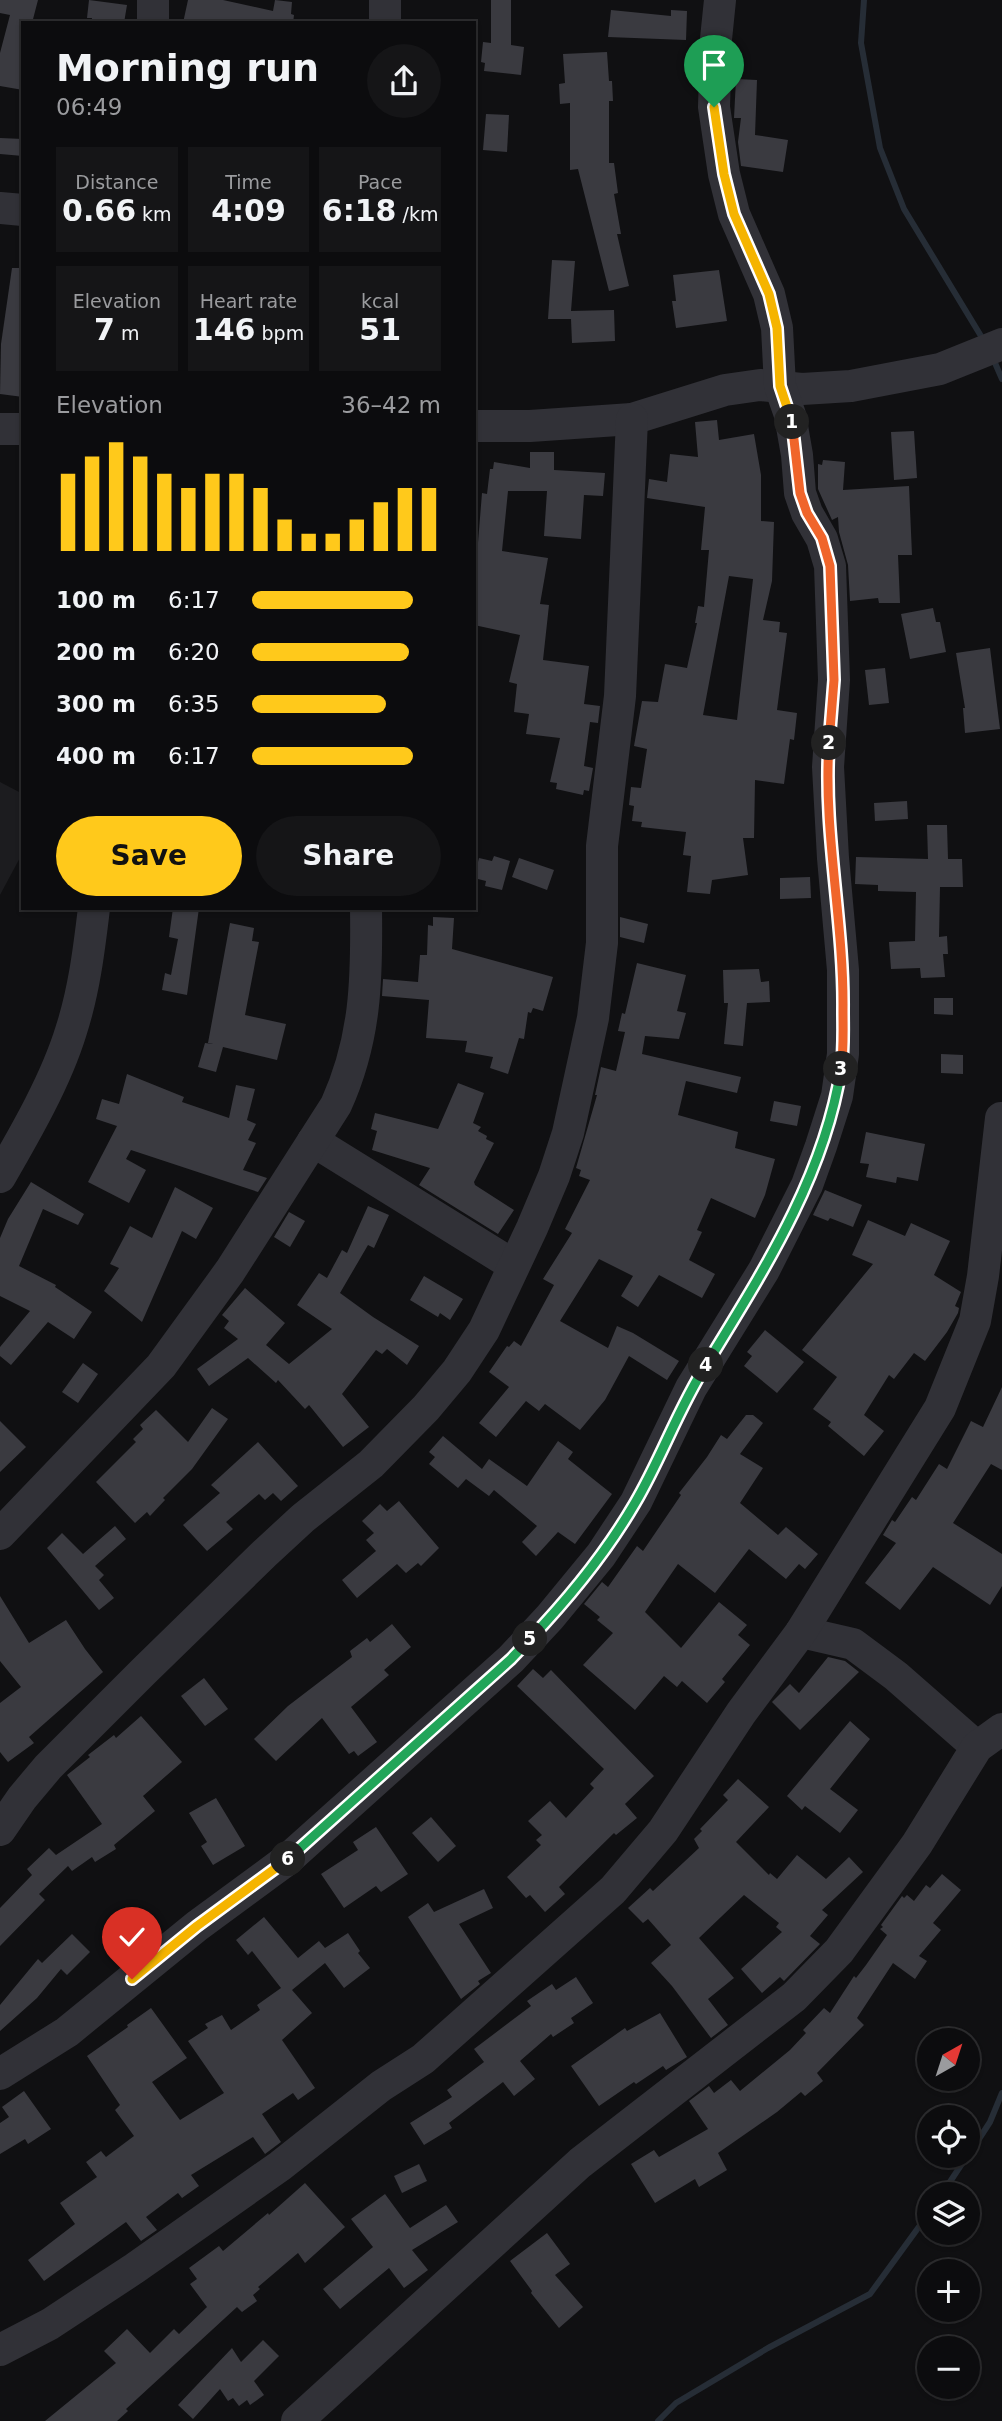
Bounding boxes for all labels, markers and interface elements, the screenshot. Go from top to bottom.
pin [684,35,744,107]
button: share [367,44,441,118]
text: Morning run [56,46,319,90]
icon: arrive [695,46,733,84]
text: 06:49 [56,94,122,120]
text: Distance [75,171,158,193]
text: Time [225,171,272,193]
text: Pace [358,171,402,193]
text: 0.66 [62,193,136,228]
text: 4:09 [211,193,286,228]
text: 6:18 [322,193,396,228]
text: km [136,203,172,225]
text: /km [396,203,438,225]
text: Elevation [73,290,161,312]
text: Heart rate [200,290,297,312]
text: kcal [361,290,399,312]
text: 7 [94,312,115,347]
text: 146 [193,312,255,347]
text: 51 [359,312,401,347]
text: m [115,322,140,344]
text: bpm [255,322,304,344]
text: Elevation [56,392,163,418]
text: 36–42 m [341,392,441,418]
pin: 1 [774,404,810,440]
text: 1 [785,410,798,432]
text: 100 m [56,587,136,613]
text: 6:17 [168,587,220,613]
text: 200 m [56,639,136,665]
text: 6:20 [168,639,220,665]
text: 300 m [56,691,136,717]
text: 6:35 [168,691,220,717]
pin: 2 [812,726,846,760]
text: 2 [822,731,835,753]
text: 400 m [56,743,136,769]
text: 6:17 [168,743,220,769]
button: Save [56,816,242,896]
button: Share [256,816,441,896]
pin: 3 [824,1052,858,1086]
text: 3 [834,1057,847,1079]
pin: 4 [688,1348,724,1382]
text: 4 [699,1353,712,1375]
pin: 5 [512,1622,548,1656]
text: 5 [523,1627,536,1649]
pin: 6 [270,1842,306,1876]
text: 6 [281,1847,294,1869]
pin [102,1907,162,1979]
icon: check [113,1918,151,1956]
north arrow [917,2028,980,2091]
map controls [917,2028,980,2399]
button: locate [917,2105,980,2168]
button: layers [917,2182,980,2245]
button: + [917,2259,980,2322]
button: − [917,2336,980,2399]

